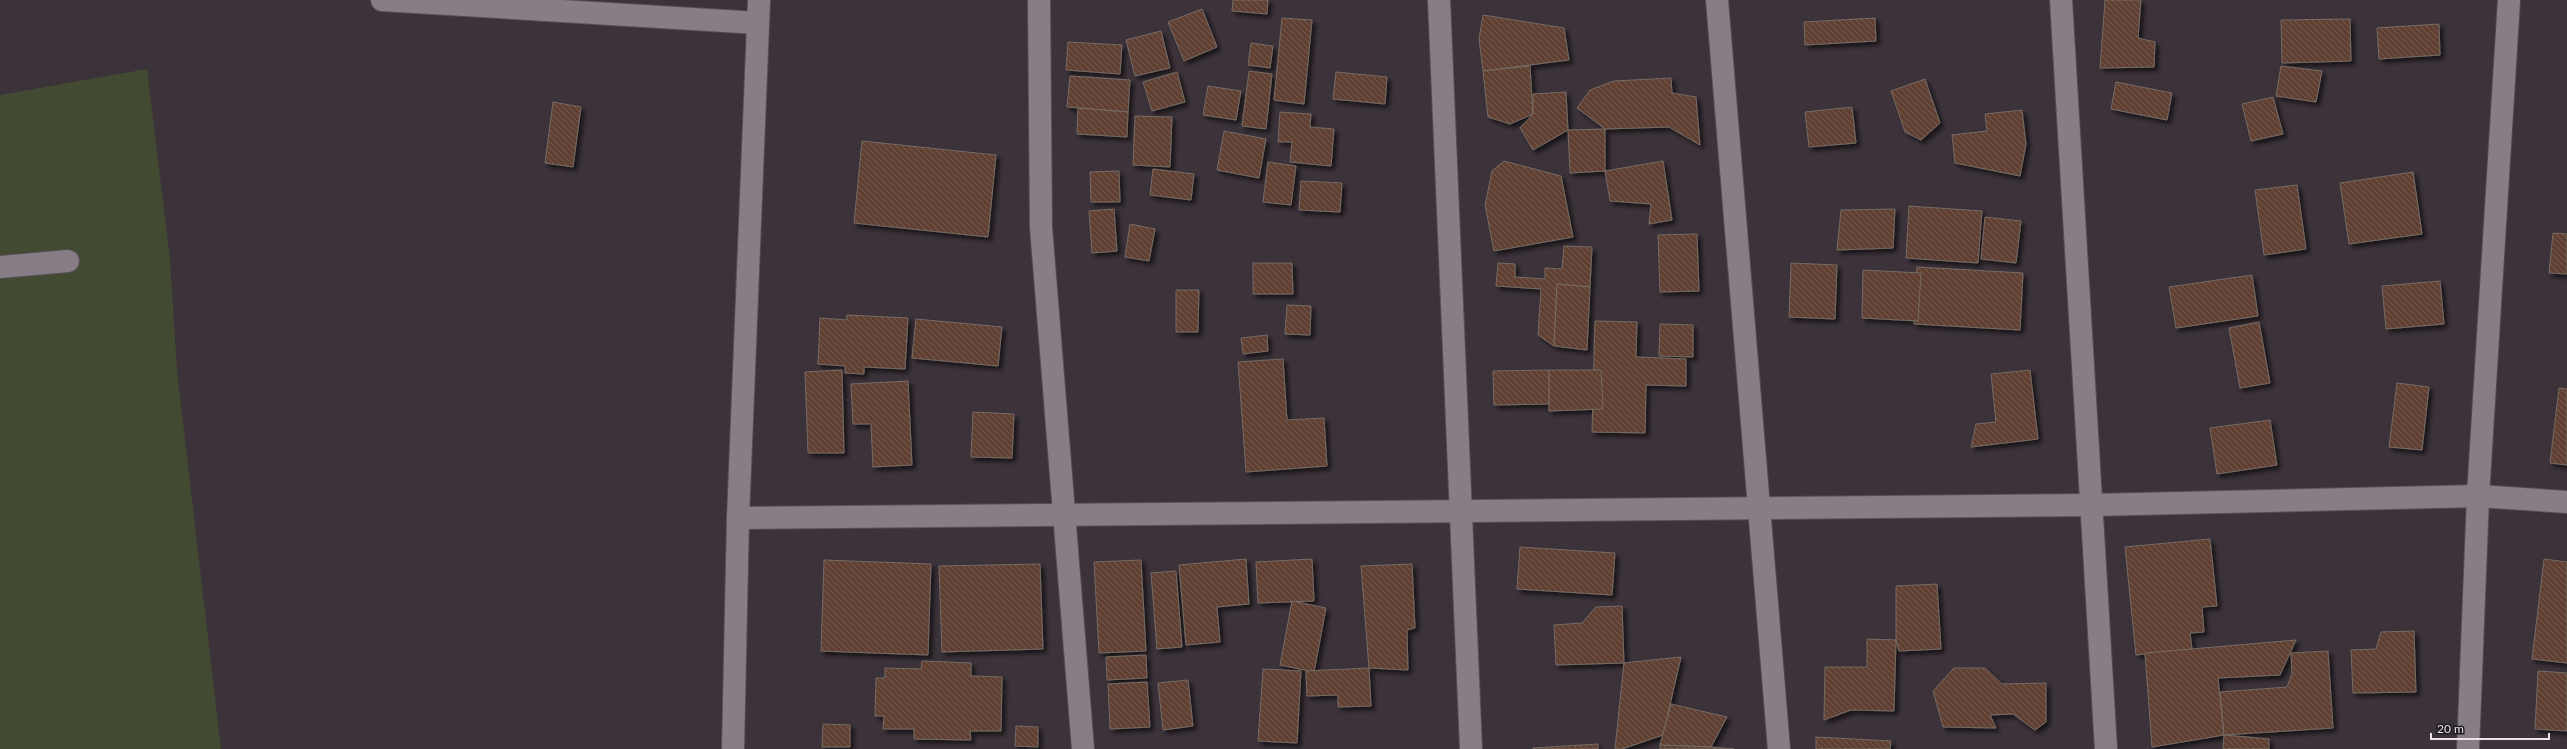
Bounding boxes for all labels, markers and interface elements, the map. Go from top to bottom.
scale bar [2431,715,2549,741]
text: 20 m [2437,721,2464,736]

